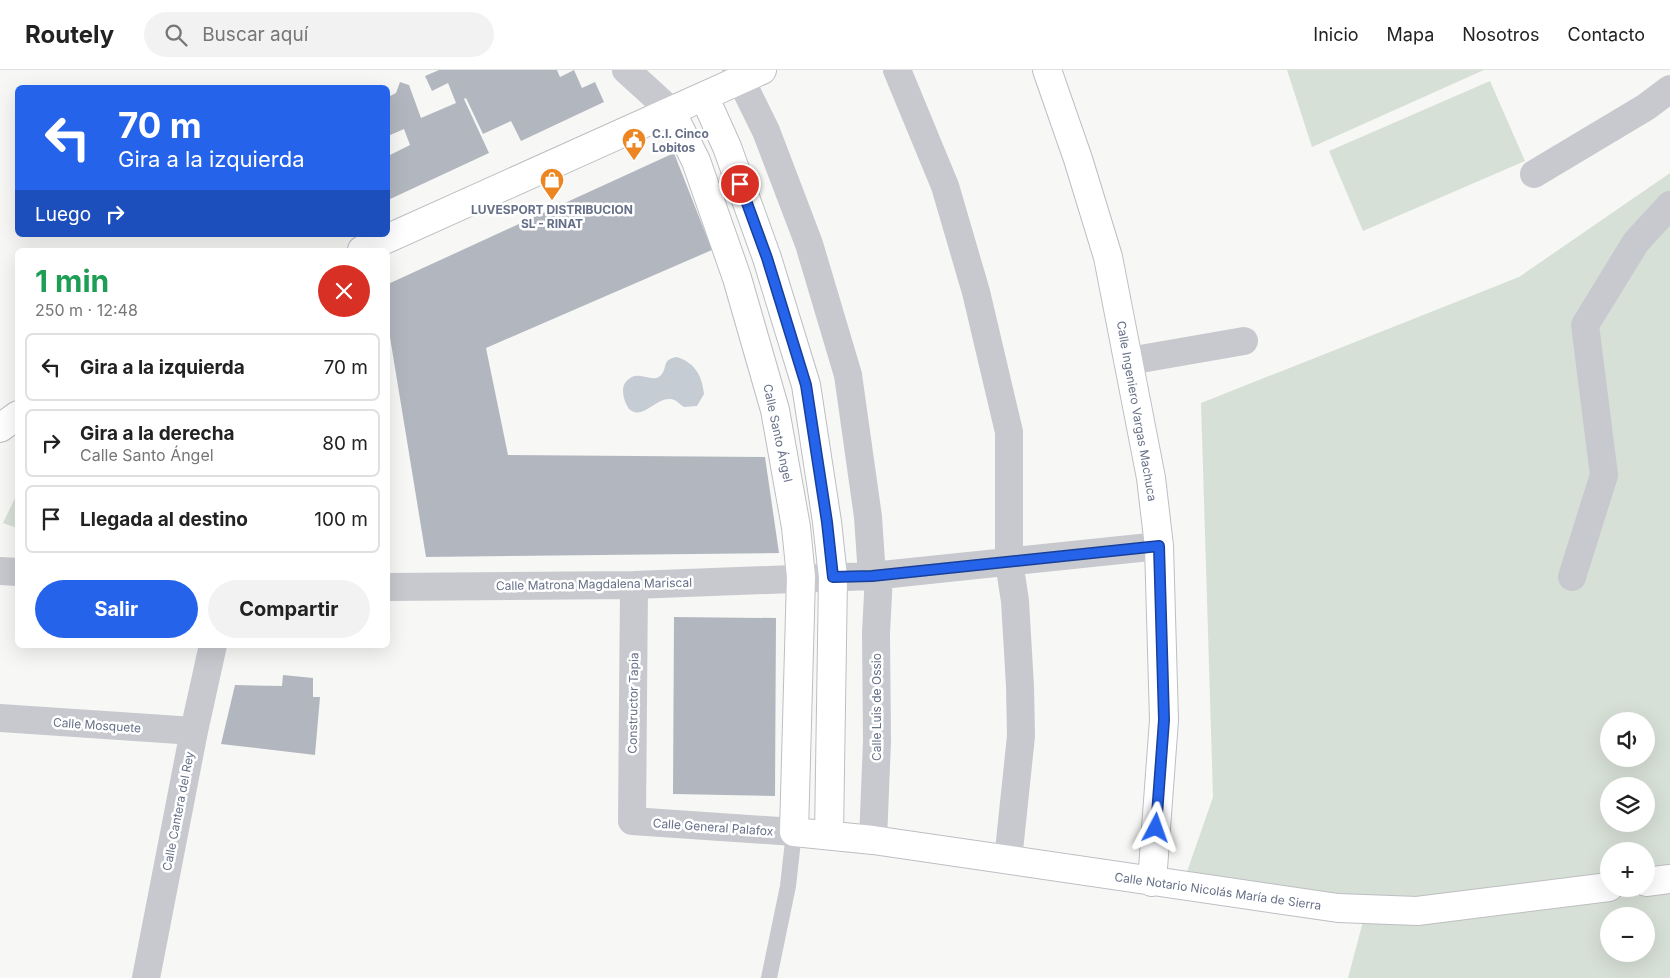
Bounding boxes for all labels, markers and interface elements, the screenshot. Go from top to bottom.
search box [144,12,494,57]
text: Routely [25,20,114,49]
icon: search [162,21,190,49]
text: Buscar aquí [202,23,308,46]
text: Inicio [1313,24,1359,45]
text: Mapa [1387,24,1434,45]
text: Nosotros [1462,24,1540,45]
text: Contacto [1568,24,1645,45]
text: 70 m [118,104,202,146]
icon: left [35,105,100,170]
place label: C.I. Cinco Lobitos [652,126,709,155]
public building icon: C.I. Cinco Lobitos [621,127,647,161]
text: Gira a la izquierda [118,146,305,172]
pin [719,163,761,205]
shop icon: LUVESPORT DISTRIBUCION SL - RINAT [539,167,565,201]
icon: arrive [726,170,754,198]
icon: right [101,200,129,228]
place label: LUVESPORT DISTRIBUCION SL - RINAT [471,202,633,231]
text: Luego [35,203,91,226]
text: 1 min [35,263,109,299]
button: close [318,265,370,317]
text: 250 m · 12:48 [35,300,138,320]
street label: Calle Ingeniero Vargas Machuca [1114,320,1160,502]
icon: left [37,353,65,381]
text: Gira a la izquierda [80,356,245,379]
text: 70 m [324,356,368,379]
street label: Calle Santo Ángel [760,382,796,484]
text: Gira a la derecha [80,422,235,445]
icon: right [37,429,65,457]
text: 80 m [322,432,368,455]
text: Calle Santo Ángel [80,445,214,465]
icon: arrive [37,505,65,533]
text: Llegada al destino [80,508,248,531]
text: 100 m [314,508,368,531]
street label: Calle Matrona Magdalena Mariscal [496,575,692,593]
button: Salir [35,580,198,638]
button: Compartir [208,580,370,638]
street label: Constructor Tapia [625,652,641,754]
street label: Calle Luis de Ossio [869,653,884,761]
map controls [1600,712,1655,962]
button: sound [1600,712,1655,767]
street label: Calle Mosquete [52,714,142,736]
street label: Calle Cantera del Rey [159,750,197,872]
button: layers [1600,777,1655,832]
position arrow [1129,801,1181,853]
street label: Calle General Palafox [652,815,774,839]
button: + [1600,842,1655,897]
street label: Calle Notario Nicolás María de Sierra [1114,869,1322,913]
button: − [1600,907,1655,962]

